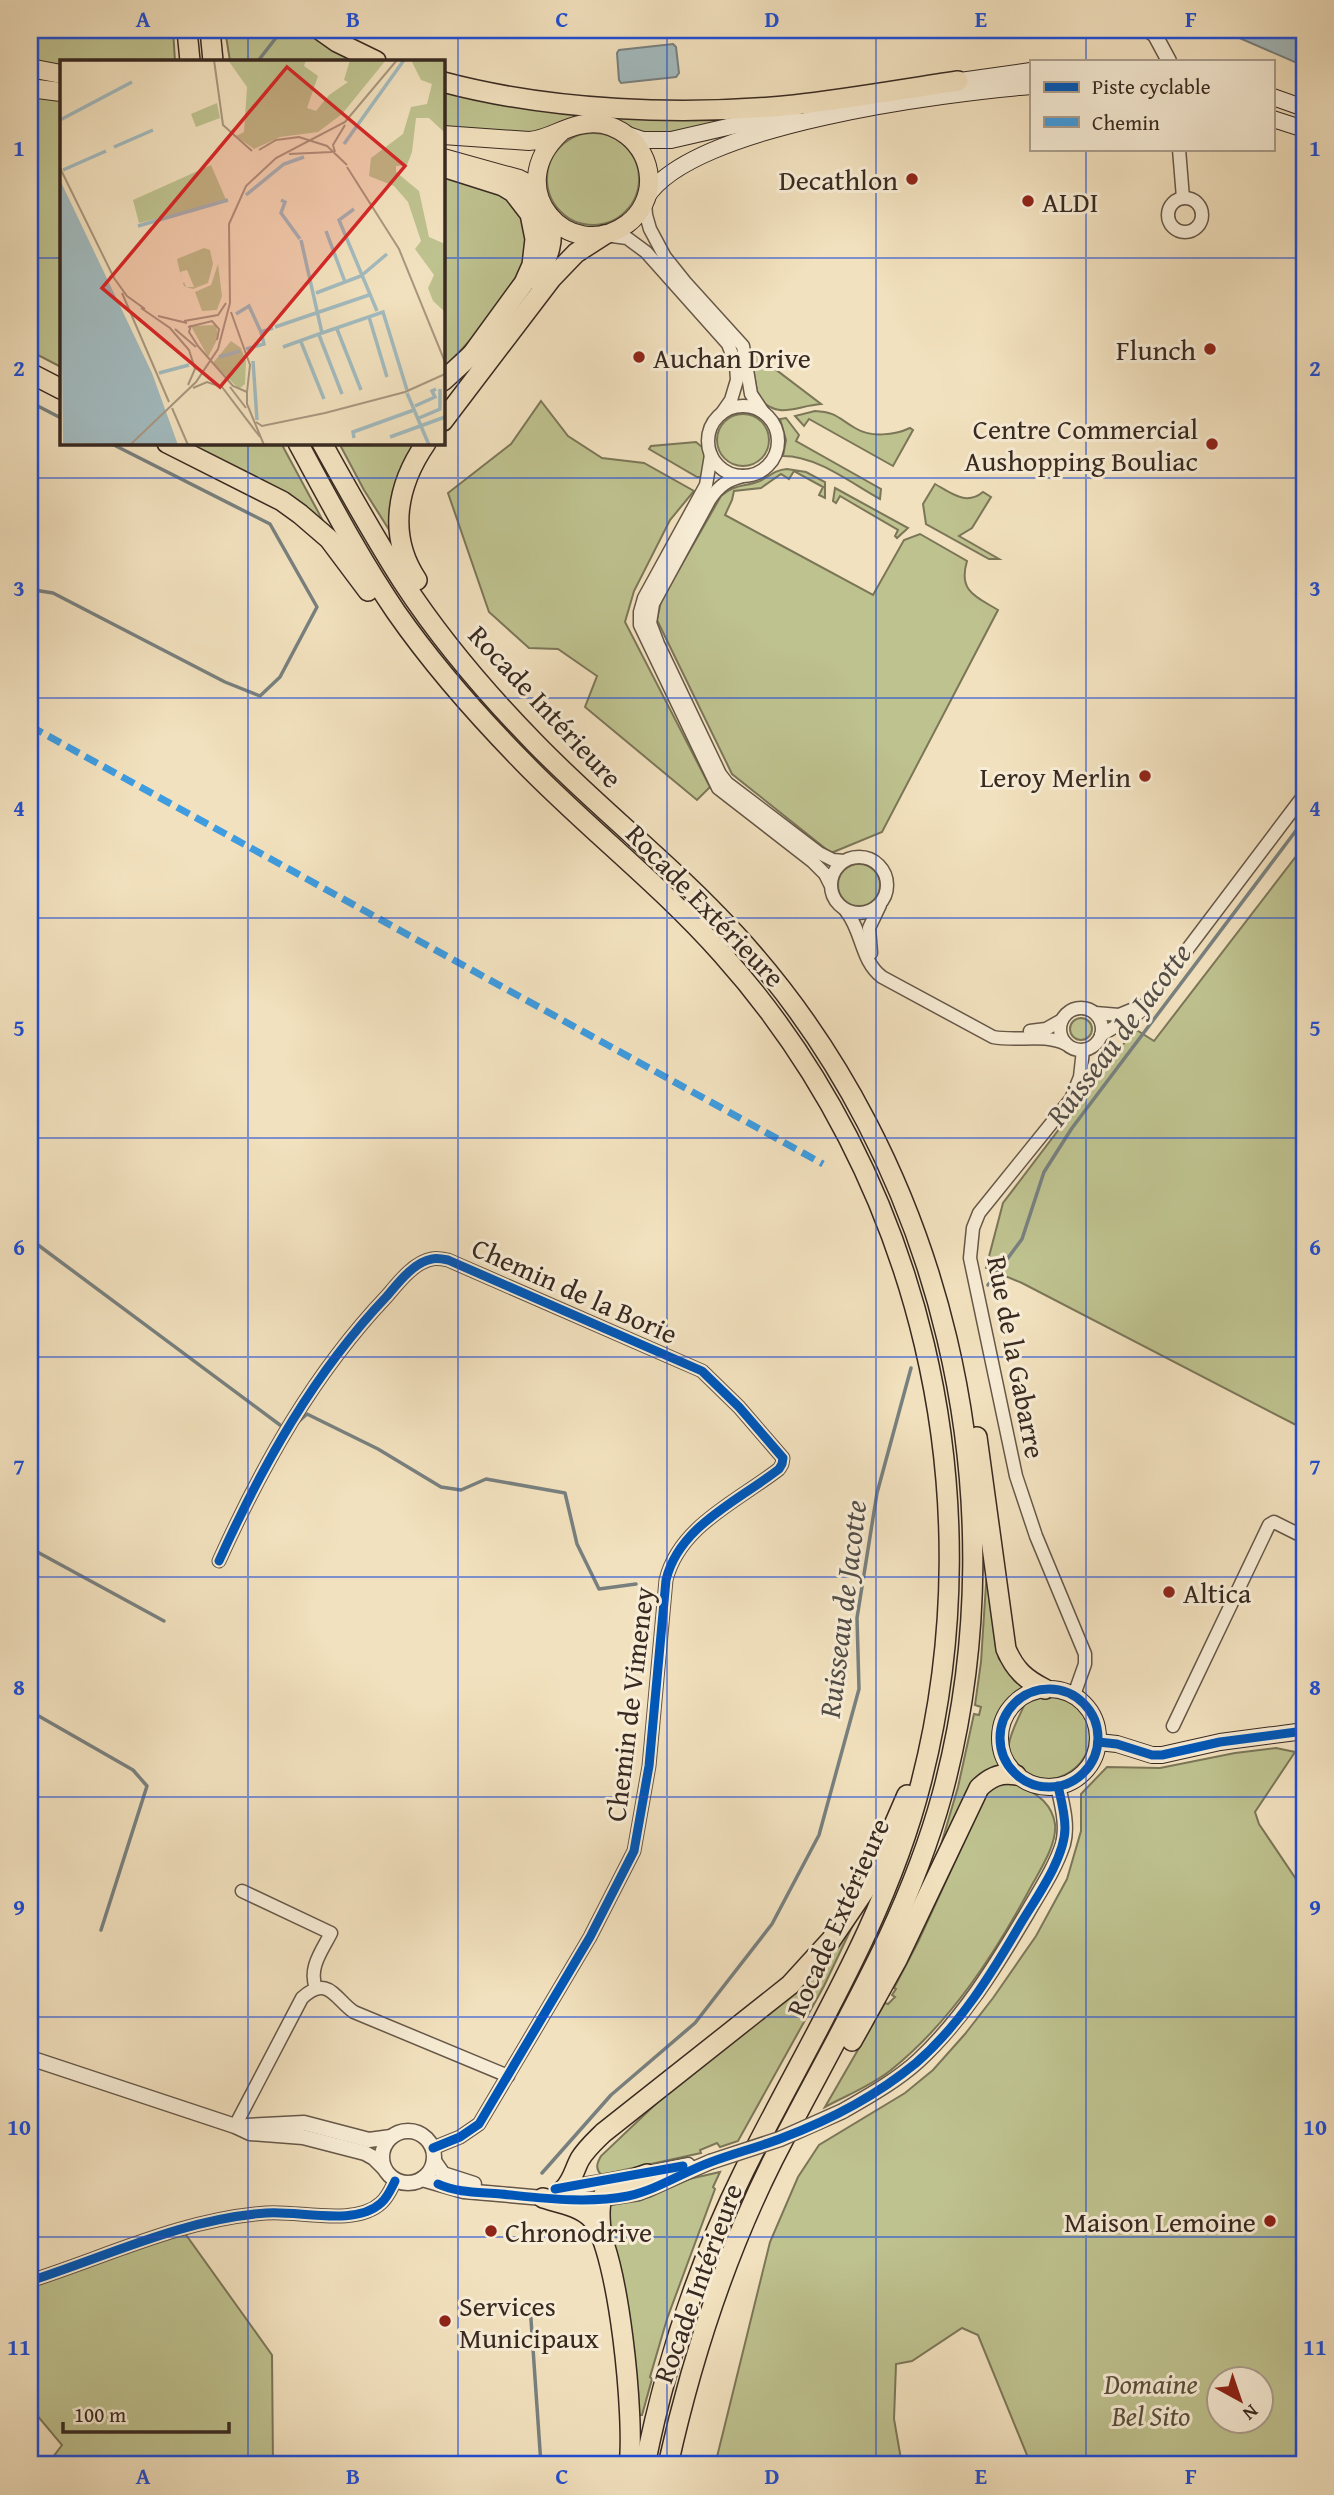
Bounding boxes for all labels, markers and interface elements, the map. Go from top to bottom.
text: A [136,2,151,35]
text: B [346,2,360,35]
text: C [555,2,569,35]
text: D [765,2,780,35]
text: E [975,2,987,35]
text: F [1185,2,1197,35]
inset map [60,60,444,444]
legend [1030,60,1274,150]
text: Piste cyclable [1092,71,1211,102]
text: Chemin [1092,107,1160,138]
text: 1 [13,131,25,164]
text: 1 [1309,131,1321,164]
place label: Decathlon [779,159,898,200]
marker: Decathlon [904,171,920,187]
place label: ALDI [1042,181,1098,222]
marker: ALDI [1020,193,1036,209]
place label: Flunch [1116,329,1196,370]
place label: Auchan Drive [653,337,811,378]
marker: Flunch [1202,341,1218,357]
marker: Auchan Drive [631,349,647,365]
text: 2 [13,351,25,384]
text: 2 [1309,351,1321,384]
place label: Centre Commercial Aushopping Bouliac [964,408,1198,481]
marker: Centre Commercial Aushopping Bouliac [1204,436,1220,452]
text: 3 [13,571,25,604]
text: 3 [1309,571,1321,604]
street label: Rocade Intérieure [460,615,632,797]
place label: Leroy Merlin [980,756,1131,797]
marker: Leroy Merlin [1137,768,1153,784]
text: 4 [13,791,25,824]
text: 4 [1309,791,1321,824]
street label: Rocade Extérieure [617,814,795,996]
water label: Ruisseau de Jacotte [1034,933,1202,1136]
text: 5 [13,1011,25,1044]
text: 5 [1309,1011,1321,1044]
street label: Chemin de la Borie [466,1226,684,1354]
text: 6 [13,1230,25,1263]
text: 6 [1309,1230,1321,1263]
street label: Rue de la Gabarre [977,1252,1057,1462]
text: 7 [13,1450,25,1483]
text: 7 [1309,1450,1321,1483]
water label: Ruisseau de Jacotte [807,1498,877,1721]
place label: Altica [1183,1572,1252,1613]
street label: Chemin de Vimeney [594,1584,664,1824]
marker: Altica [1161,1584,1177,1600]
text: 8 [13,1670,25,1703]
text: 8 [1309,1670,1321,1703]
street label: Rocade Extérieure [775,1811,899,2023]
text: 9 [13,1890,25,1923]
text: 9 [1309,1890,1321,1923]
text: 10 [7,2110,31,2143]
text: 10 [1303,2110,1327,2143]
street label: Rocade Intérieure [642,2178,752,2388]
place label: Maison Lemoine [1064,2201,1256,2242]
place label: Chronodrive [505,2211,652,2252]
marker: Maison Lemoine [1262,2213,1278,2229]
marker: Chronodrive [483,2223,499,2239]
place label: Services Municipaux [459,2285,599,2358]
marker: Services Municipaux [437,2313,453,2329]
text: 11 [7,2330,31,2363]
text: 11 [1303,2330,1327,2363]
park label: Domaine Bel Sito [1103,2363,1198,2436]
north arrow [1204,2366,1274,2436]
scale bar [63,2390,229,2434]
text: N [1237,2398,1265,2428]
text: 100 m [74,2399,126,2430]
text: A [136,2459,151,2492]
text: B [346,2459,360,2492]
text: C [555,2459,569,2492]
text: D [765,2459,780,2492]
text: E [975,2459,987,2492]
text: F [1185,2459,1197,2492]

